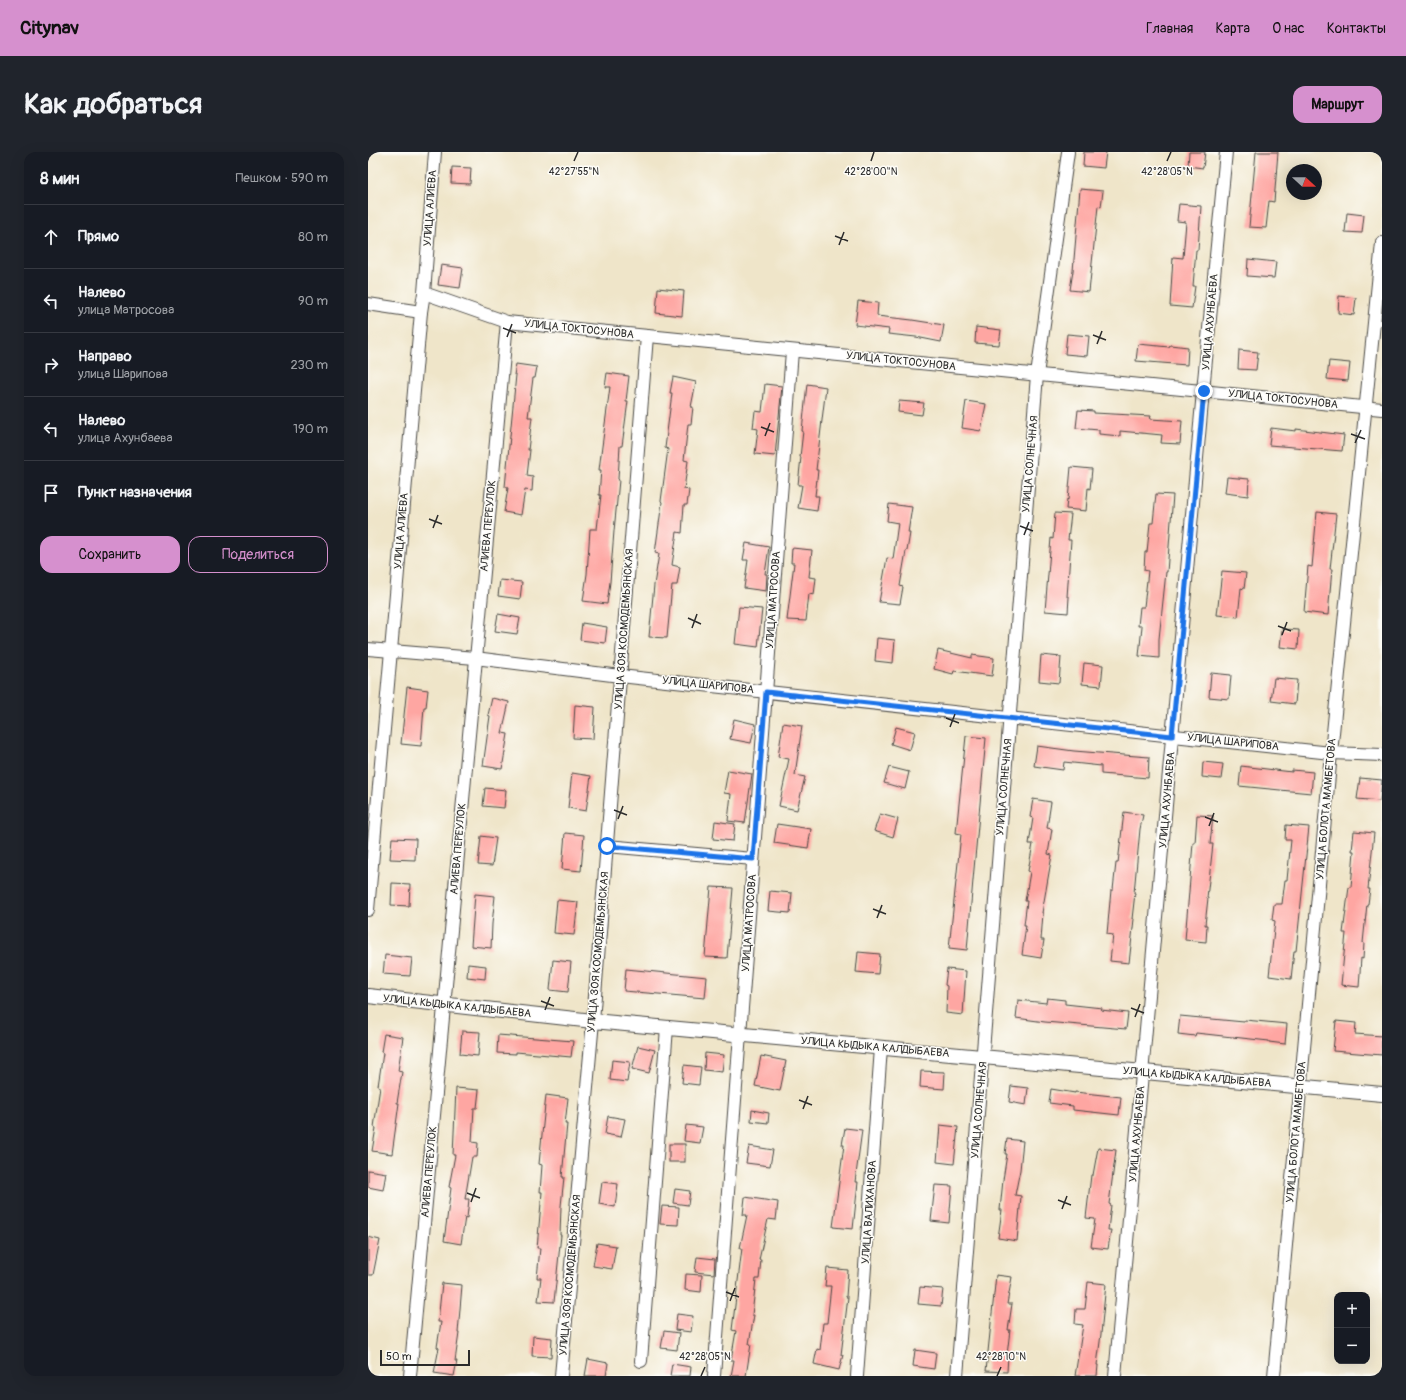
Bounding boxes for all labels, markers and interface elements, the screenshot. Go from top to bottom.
text: Citynav [20,16,79,40]
text: Главная [1146,20,1193,37]
text: Карта [1215,20,1250,37]
text: О нас [1272,20,1305,37]
text: Контакты [1327,20,1386,37]
button: Маршрут [1293,86,1382,123]
text: Как добраться [24,87,202,122]
north arrow [1286,164,1322,200]
text: 42°27'55"N [549,166,599,178]
text: 42°28'00"N [845,166,898,178]
text: 42°28'05"N [1141,166,1193,178]
text: 8 мин [40,168,80,189]
street label: УЛИЦА АЛИЕВА [421,169,439,247]
text: Пешком · 590 m [236,170,328,186]
icon: ahead [40,226,62,248]
text: Прямо [78,227,119,246]
text: 80 m [298,229,328,245]
street label: УЛИЦА АХУНБАЕВА [1199,273,1221,371]
text: Налево [78,283,125,302]
icon: left [40,290,62,312]
text: 90 m [298,293,328,309]
text: улица Матросова [78,302,174,318]
street label: УЛИЦА ТОКТОСУНОВА [523,317,635,341]
text: Направо [78,347,132,366]
street label: УЛИЦА ТОКТОСУНОВА [845,349,957,373]
icon: right [40,354,62,376]
text: 230 m [291,357,328,373]
text: улица Шарипова [78,366,168,382]
route end [1195,382,1213,400]
street label: УЛИЦА ТОКТОСУНОВА [1227,387,1339,411]
text: Налево [78,411,125,430]
street label: УЛИЦА СОЛНЕЧНАЯ [1019,415,1041,513]
icon: left [40,418,62,440]
text: 190 m [293,421,328,437]
text: улица Ахунбаева [78,430,173,446]
street label: АЛИЕВА ПЕРЕУЛОК [478,480,498,572]
icon: arrive [40,482,62,504]
text: Пункт назначения [78,483,192,502]
street label: УЛИЦА АЛИЕВА [391,492,411,570]
button: Сохранить [40,536,180,573]
button: Поделиться [188,536,328,573]
street label: УЛИЦА ЗОЯ КОСМОДЕМЬЯНСКАЯ [612,548,636,710]
street label: УЛИЦА МАТРОСОВА [763,551,783,649]
street label: УЛИЦА ШАРИПОВА [661,674,755,696]
street label: УЛИЦА ШАРИПОВА [1186,731,1280,753]
street label: УЛИЦА СОЛНЕЧНАЯ [993,738,1015,836]
street label: УЛИЦА БОЛОТА МАМБЕТОВА [1313,738,1339,880]
street label: УЛИЦА АХУНБАЕВА [1156,751,1178,849]
street label: АЛИЕВА ПЕРЕУЛОК [448,803,468,895]
route start [598,837,616,855]
street label: УЛИЦА ЗОЯ КОСМОДЕМЬЯНСКАЯ [584,871,612,1033]
street label: УЛИЦА МАТРОСОВА [739,874,759,972]
street label: УЛИЦА КЫДЫКА КАЛДЫБАЕВА [382,992,532,1020]
street label: УЛИЦА КЫДЫКА КАЛДЫБАЕВА [800,1034,950,1060]
street label: УЛИЦА СОЛНЕЧНАЯ [968,1061,990,1159]
street label: УЛИЦА БОЛОТА МАМБЕТОВА [1283,1061,1309,1203]
street label: УЛИЦА КЫДЫКА КАЛДЫБАЕВА [1122,1064,1272,1090]
street label: УЛИЦА АХУНБАЕВА [1126,1085,1148,1183]
street label: АЛИЕВА ПЕРЕУЛОК [419,1126,439,1218]
street label: УЛИЦА ВАЛИХАНОВА [859,1160,879,1264]
street label: УЛИЦА ЗОЯ КОСМОДЕМЬЯНСКАЯ [556,1194,584,1356]
map controls [1334,1292,1370,1364]
button: + [1334,1292,1370,1328]
button: − [1334,1328,1370,1364]
scale bar [380,1348,470,1367]
text: 50 m [386,1350,412,1363]
text: 42°28'05"N [679,1351,731,1363]
text: 42°28'10"N [976,1351,1026,1363]

